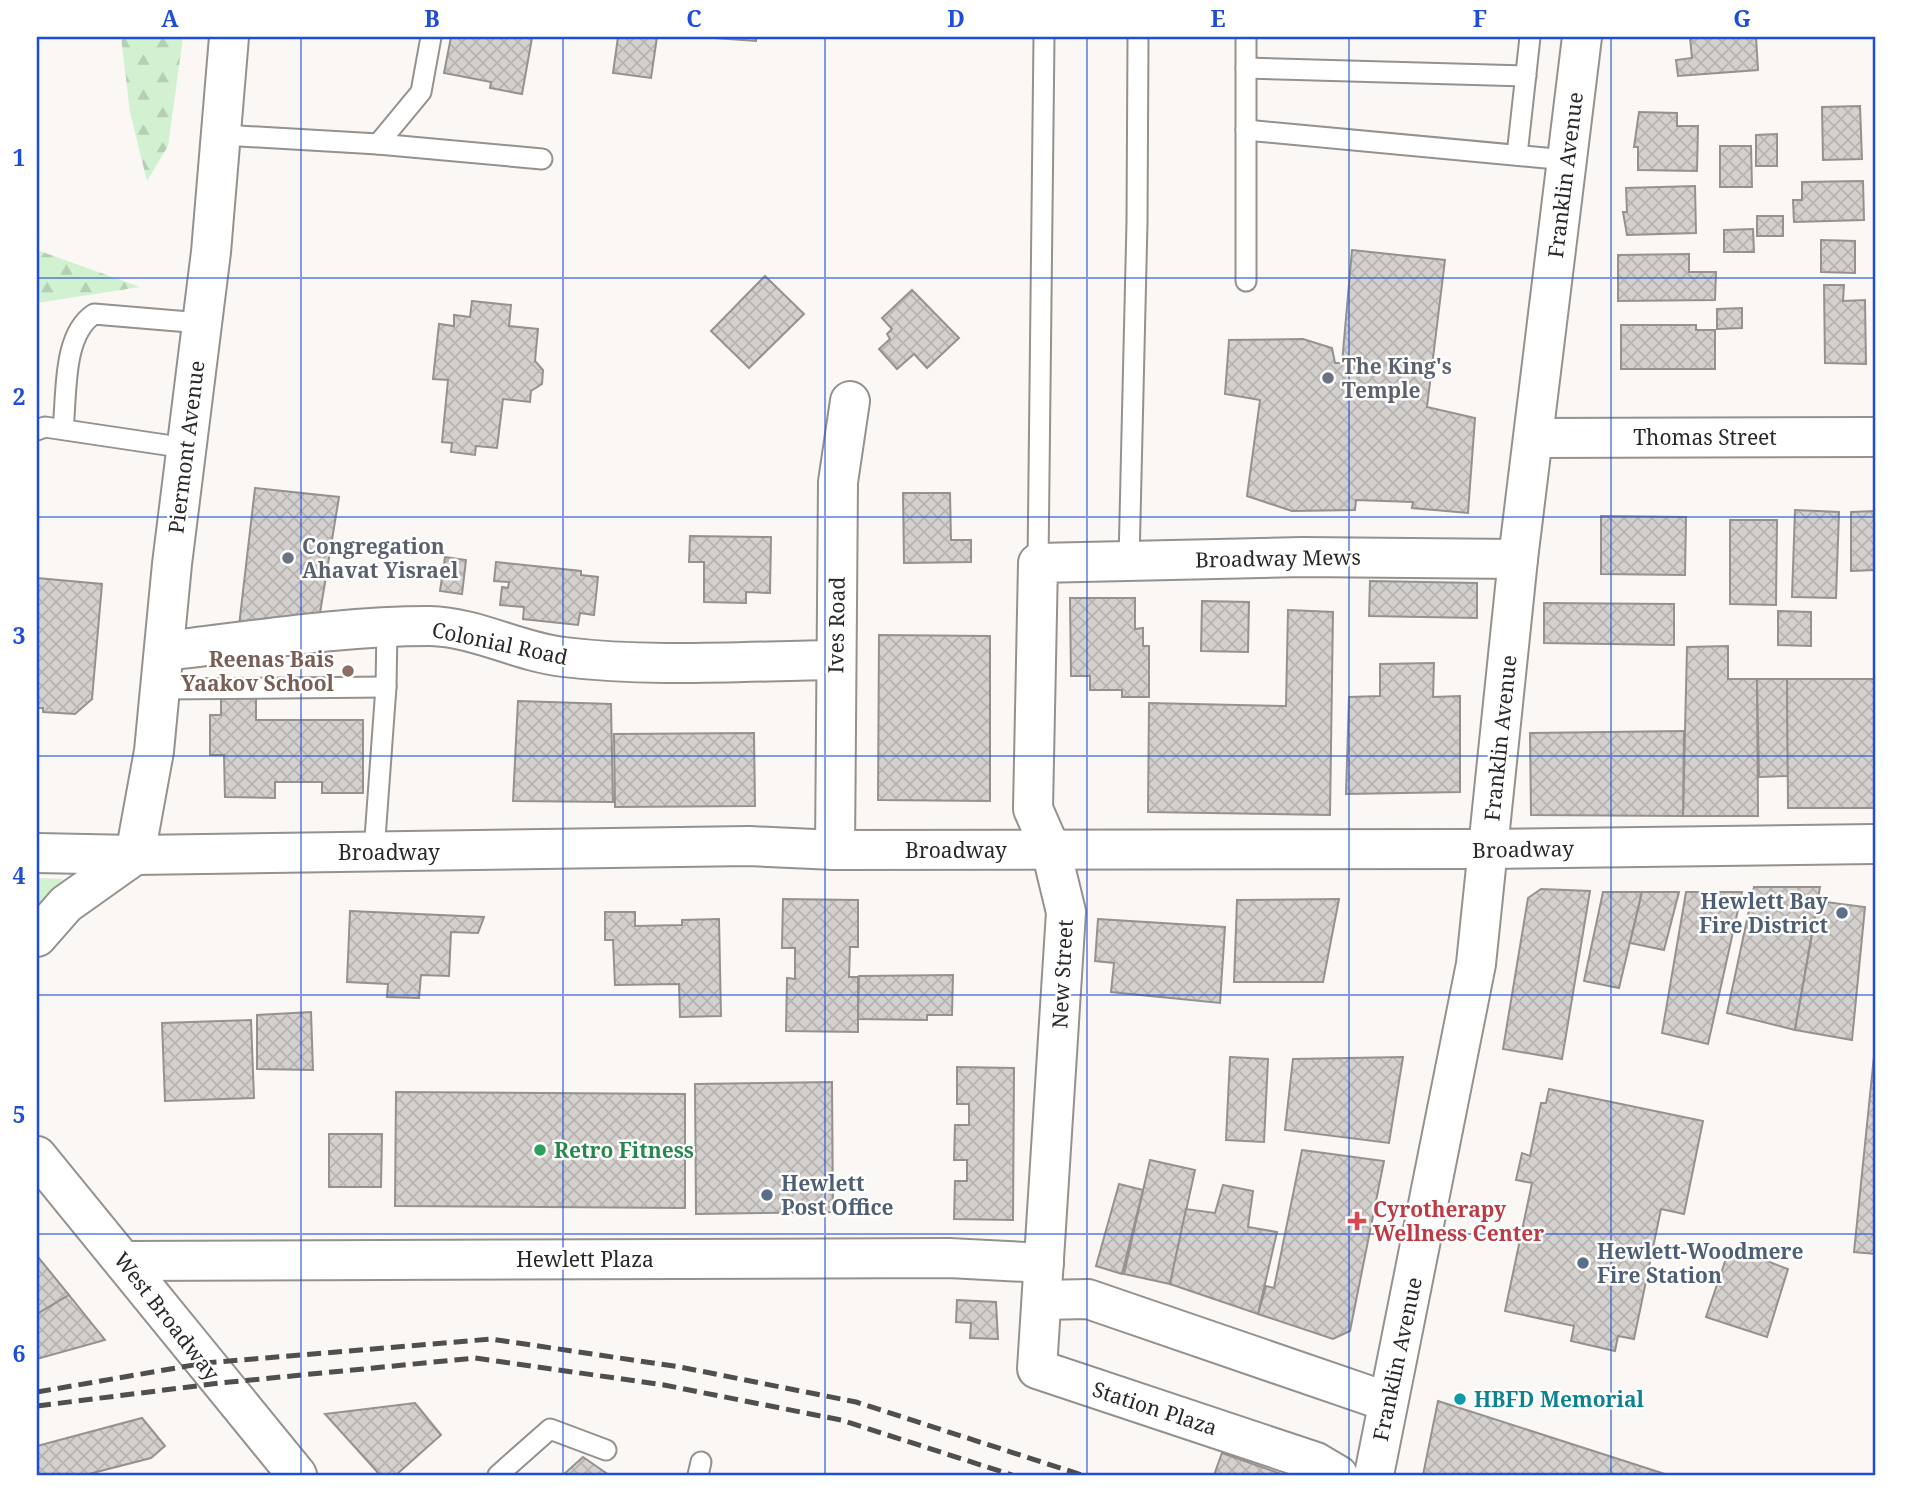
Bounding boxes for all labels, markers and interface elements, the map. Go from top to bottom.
text: A [161,2,179,34]
text: B [424,2,440,34]
text: C [686,2,702,34]
text: D [947,2,965,34]
text: E [1210,2,1226,34]
text: F [1473,2,1487,34]
text: G [1733,2,1751,34]
street label: Franklin Avenue [1541,91,1589,259]
text: 1 [13,141,26,173]
place label: The King's Temple [1342,352,1452,404]
street label: Piermont Avenue [162,359,210,535]
marker: The King's Temple [1320,370,1336,386]
text: 2 [13,380,26,412]
street label: Thomas Street [1633,423,1777,451]
place label: Congregation Ahavat Yisrael [302,532,459,584]
street label: Broadway Mews [1195,543,1361,573]
marker: Congregation Ahavat Yisrael [280,550,296,566]
street label: Ives Road [821,576,851,674]
street label: Colonial Road [429,615,571,671]
text: 3 [13,619,26,651]
place label: Reenas Bais Yaakov School [181,645,335,697]
street label: Franklin Avenue [1477,654,1523,822]
marker: Reenas Bais Yaakov School [340,663,356,679]
street label: Broadway [1472,834,1574,864]
street label: Broadway [905,836,1007,864]
street label: Broadway [338,838,440,866]
text: 4 [13,859,26,891]
place label: Hewlett Bay Fire District [1699,887,1829,939]
marker: Hewlett Bay Fire District [1834,905,1850,921]
street label: New Street [1045,919,1079,1029]
text: 5 [13,1098,26,1130]
place label: Retro Fitness [554,1136,694,1164]
marker: Retro Fitness [532,1142,548,1158]
place label: Hewlett Post Office [781,1169,894,1221]
marker: Hewlett Post Office [759,1187,775,1203]
place label: Cyrotherapy Wellness Center [1373,1195,1544,1247]
marker: Cyrotherapy Wellness Center [1347,1211,1367,1231]
place label: Hewlett-Woodmere Fire Station [1597,1237,1803,1289]
street label: Hewlett Plaza [516,1245,654,1273]
street label: West Broadway [108,1246,226,1386]
marker: Hewlett-Woodmere Fire Station [1575,1255,1591,1271]
street label: Franklin Avenue [1366,1275,1428,1443]
text: 6 [13,1337,26,1369]
street label: Station Plaza [1089,1375,1221,1441]
place label: HBFD Memorial [1474,1385,1644,1413]
marker: HBFD Memorial [1452,1391,1468,1407]

